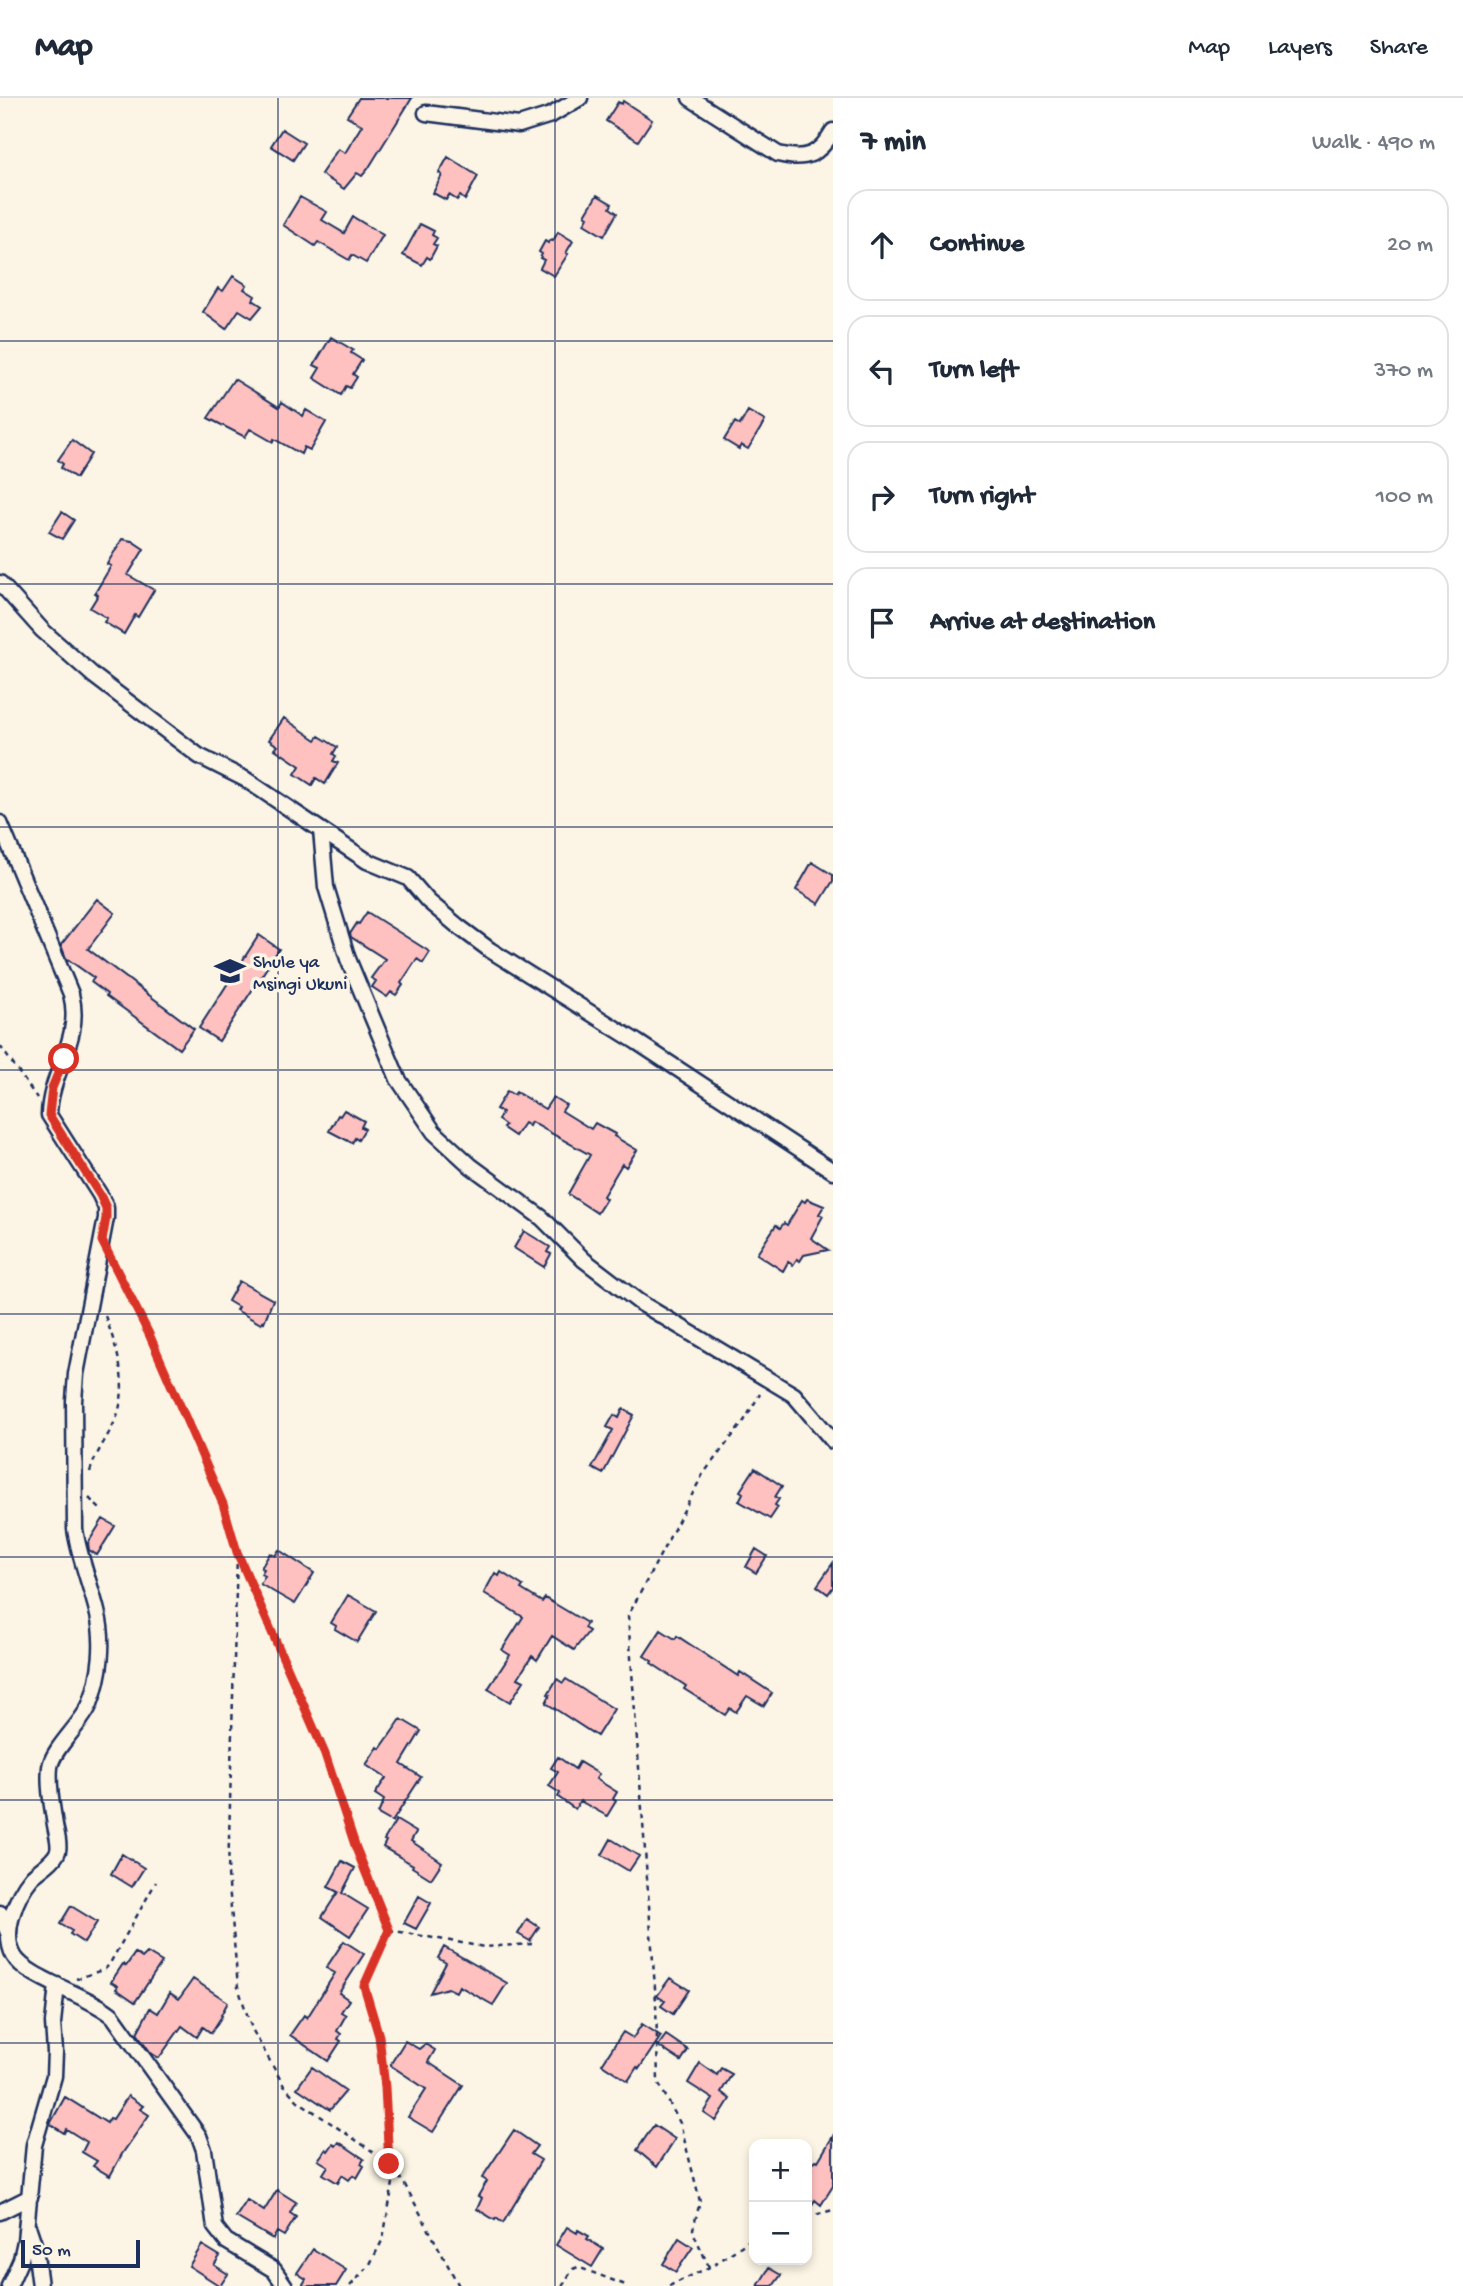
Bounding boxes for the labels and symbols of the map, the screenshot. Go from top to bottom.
place label: Shule ya Msingi Ukuni [253,952,347,997]
school or university icon: Shule ya Msingi Ukuni [213,954,247,988]
route start [48,1043,79,1074]
route end [373,2148,404,2179]
scale bar [21,2237,140,2269]

